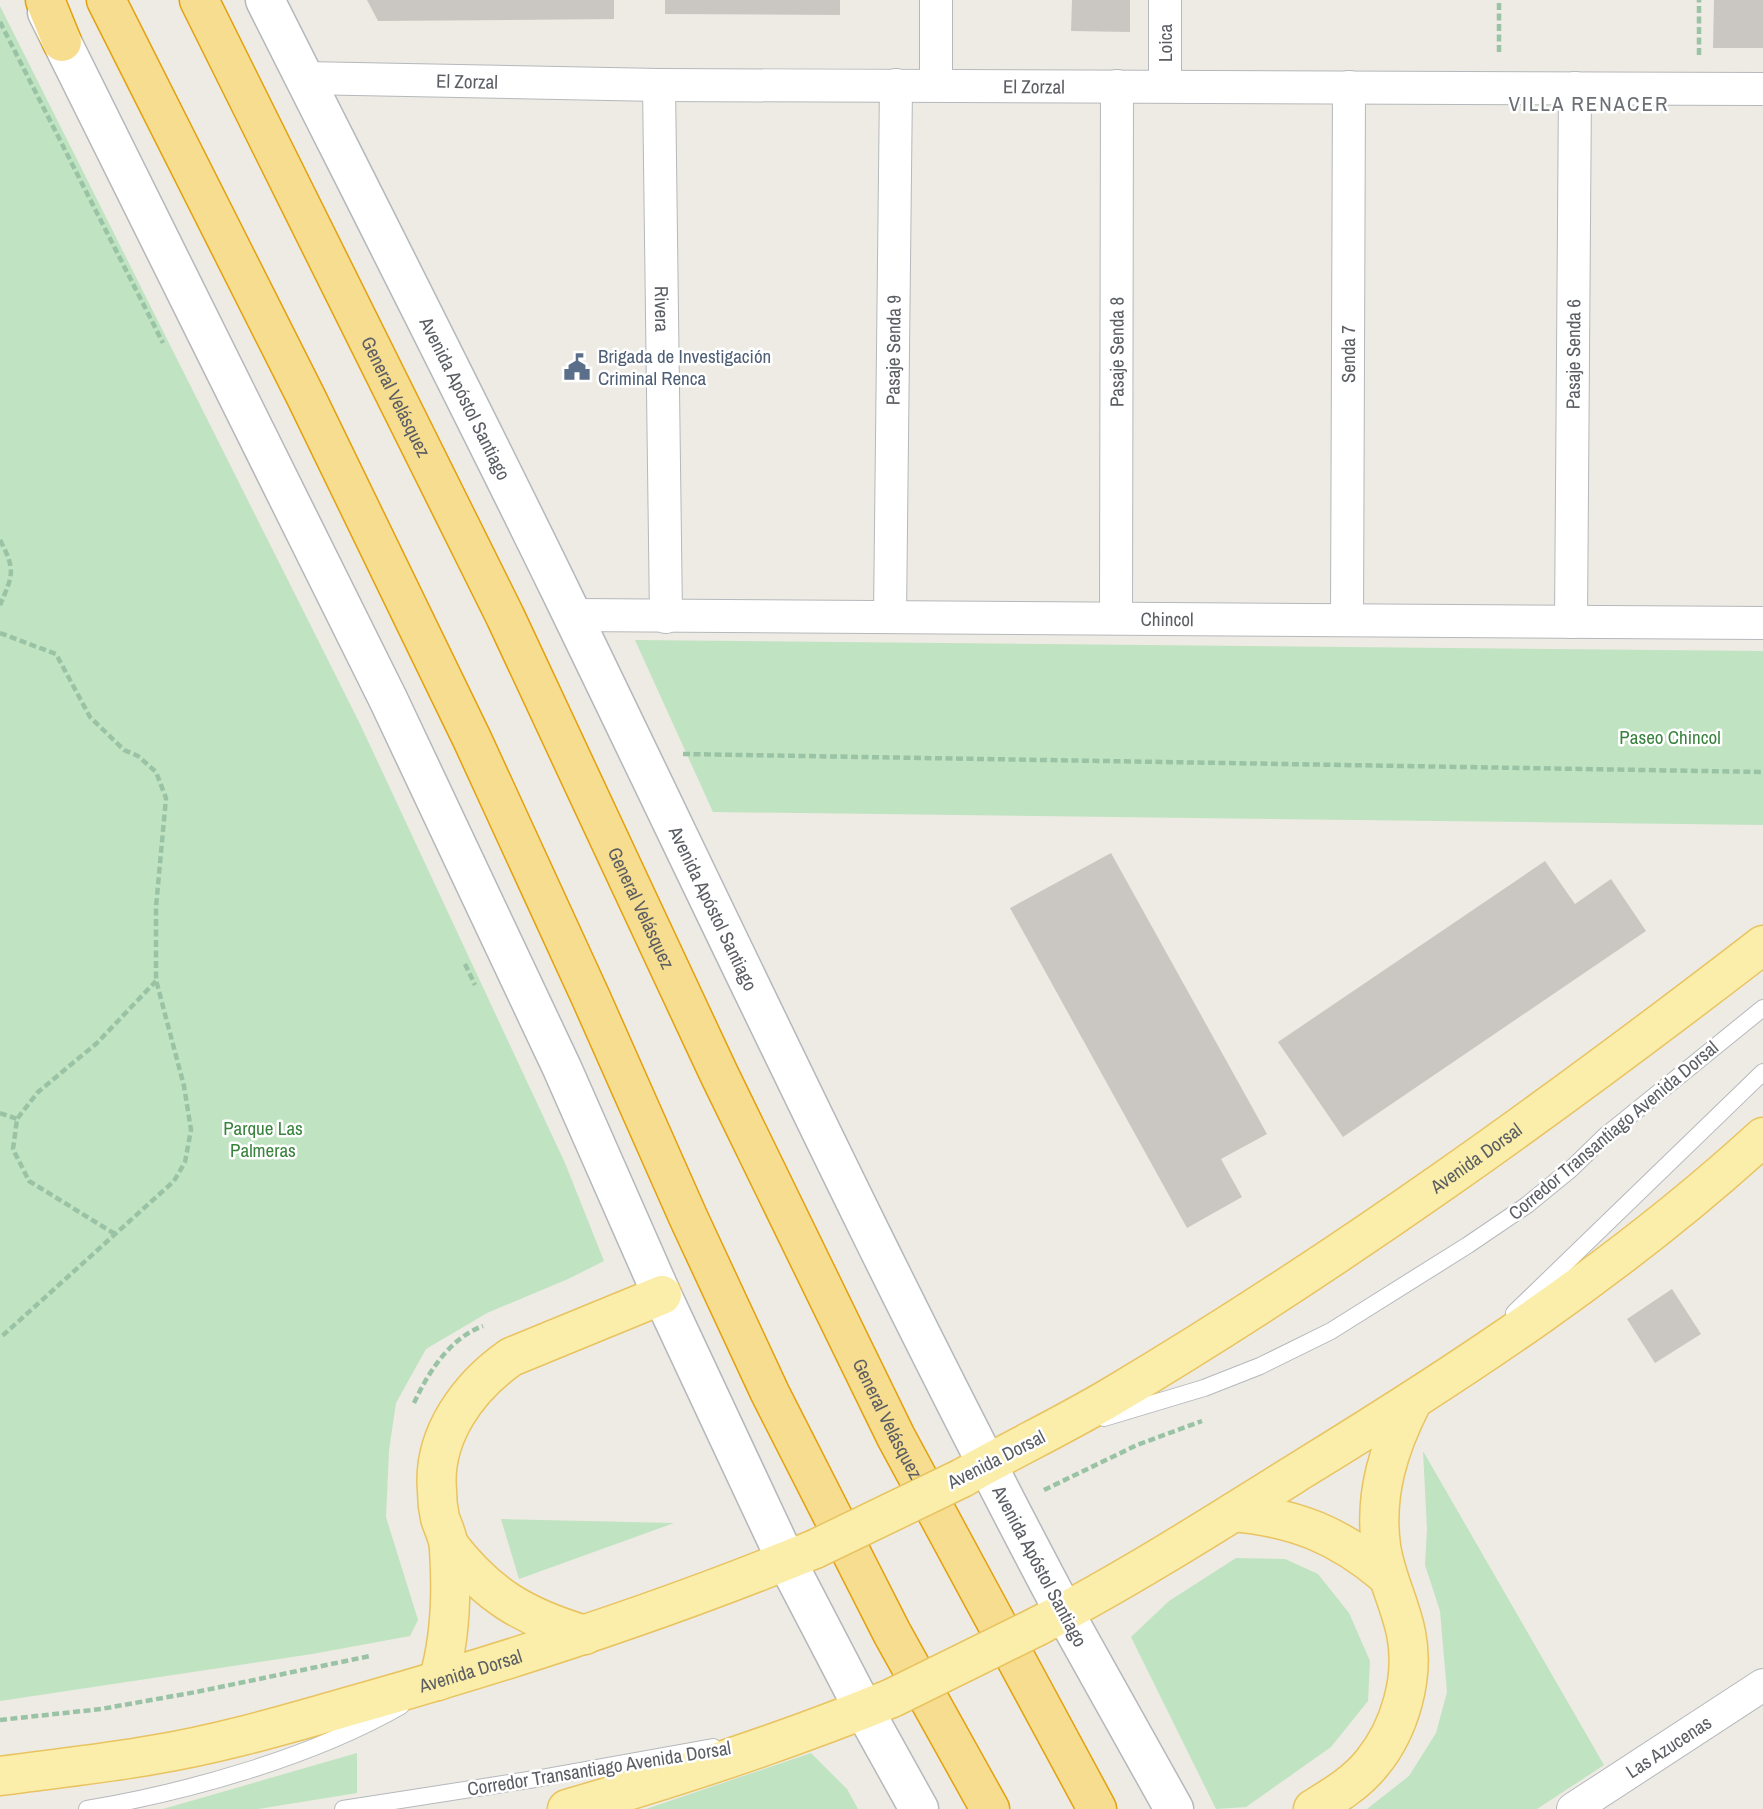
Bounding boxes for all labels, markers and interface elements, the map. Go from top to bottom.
street label: Loica [1152,24,1178,62]
street label: El Zorzal [436,68,498,95]
street label: El Zorzal [1003,73,1065,99]
district label: VILLA RENACER [1509,89,1669,118]
street label: Rivera [649,286,675,332]
street label: Pasaje Senda 9 [879,295,907,405]
street label: Pasaje Senda 8 [1103,297,1130,407]
street label: Pasaje Senda 6 [1560,299,1586,409]
street label: Avenida Apóstol Santiago [413,312,517,484]
street label: Senda 7 [1335,325,1361,383]
street label: General Velásquez [355,332,437,462]
place label: Brigada de Investigación Criminal Renca [598,343,771,391]
public building icon: Brigada de Investigación Criminal Renca [562,352,592,382]
street label: Chincol [1140,606,1194,632]
park label: Paseo Chincol [1619,724,1721,750]
street label: Avenida Apóstol Santiago [662,821,764,995]
street label: General Velásquez [602,843,681,973]
street label: Corredor Transantiago Avenida Dorsal [1503,1034,1723,1226]
park label: Parque Las Palmeras [223,1115,303,1163]
street label: Avenida Dorsal [1424,1117,1527,1200]
street label: General Velásquez [847,1354,929,1484]
street label: Avenida Dorsal [942,1423,1049,1495]
street label: Avenida Apóstol Santiago [986,1480,1094,1651]
street label: Avenida Dorsal [415,1643,525,1699]
street label: Las Azucenas [1621,1709,1716,1784]
street label: Corredor Transantiago Avenida Dorsal [465,1734,733,1802]

